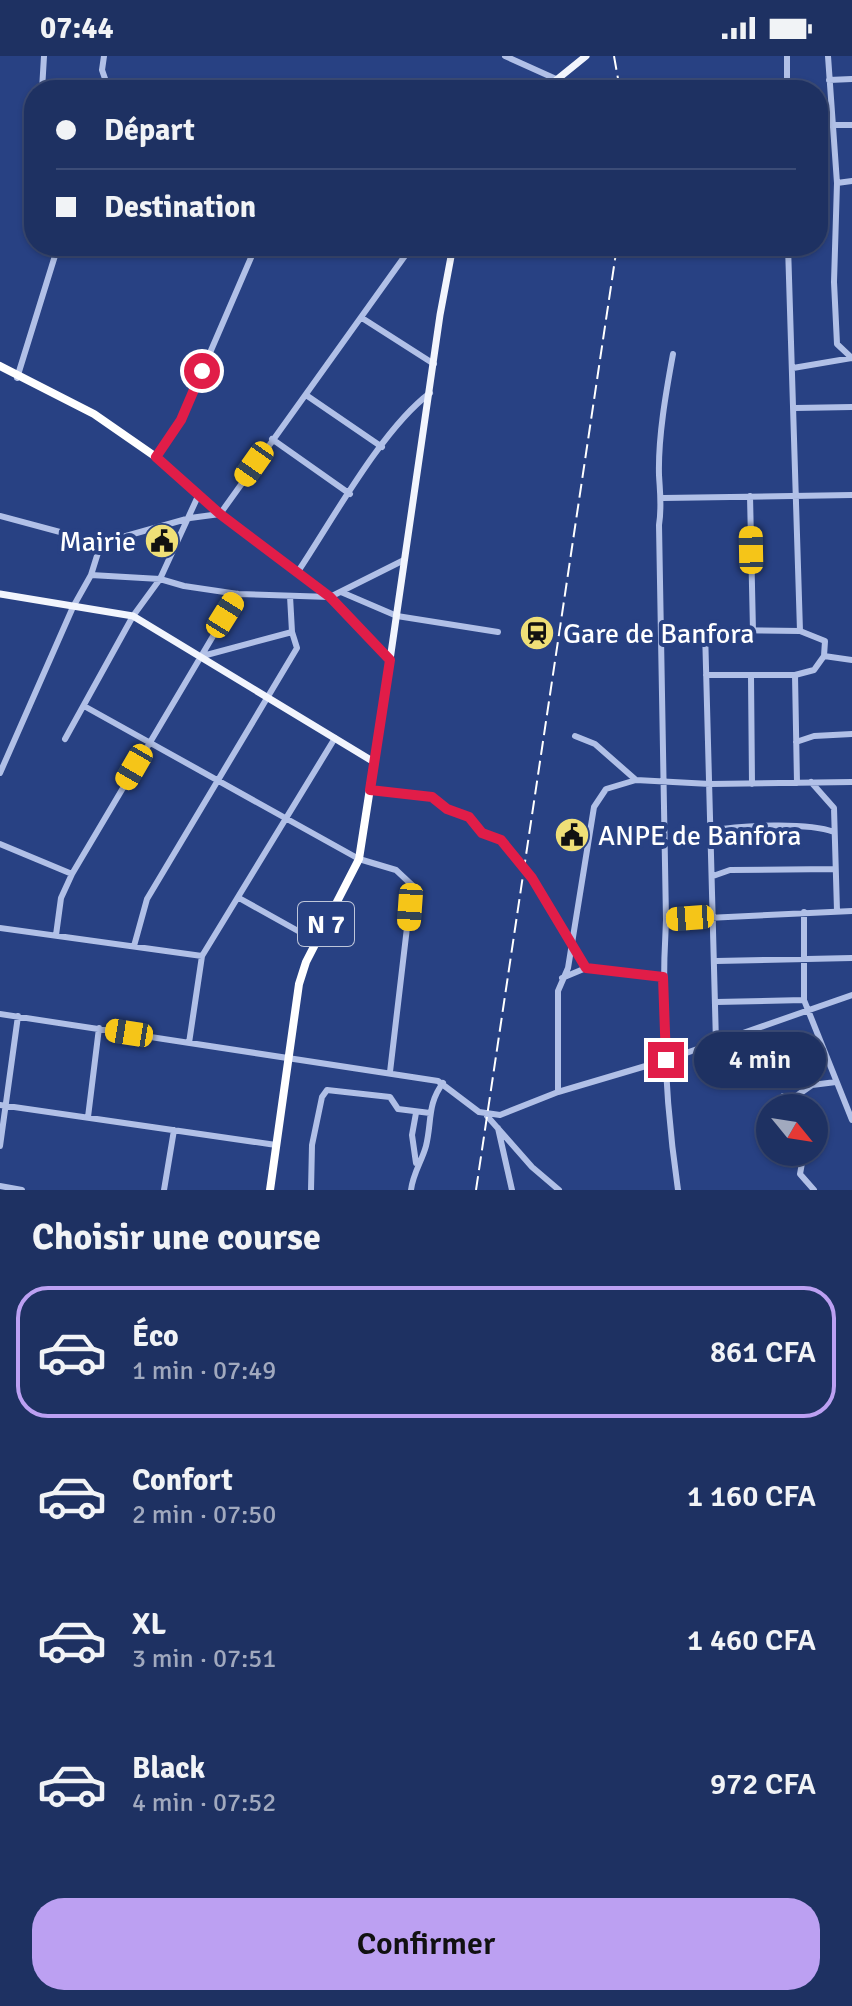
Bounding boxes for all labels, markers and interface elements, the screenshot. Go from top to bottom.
text: 07:44 [40,10,114,47]
text: Départ [104,112,195,149]
text: Destination [104,189,256,226]
route start [184,353,220,389]
car [230,437,278,491]
public building icon: Mairie [143,522,181,560]
place label: Mairie [59,525,136,559]
car [739,526,763,574]
car [202,588,248,642]
station icon: Gare de Banfora [518,614,556,652]
place label: Gare de Banfora [563,617,755,651]
car [112,740,156,794]
public building icon: ANPE de Banfora [553,816,591,854]
place label: ANPE de Banfora [598,819,801,853]
car [396,882,424,932]
road number: N 7 [298,902,354,946]
car [665,904,715,932]
car [103,1017,155,1049]
callout: 4 min [694,1032,826,1088]
route end [648,1042,684,1078]
text: 4 min [729,1044,791,1076]
north arrow [756,1094,828,1166]
map controls [756,1094,828,1166]
text: Choisir une course [32,1215,321,1260]
icon: car [36,1316,108,1388]
text: Éco [132,1318,179,1355]
text: 861 CFA [710,1334,816,1371]
text: 1 min · 07:49 [132,1355,276,1387]
icon: car [36,1460,108,1532]
text: Confort [132,1462,233,1499]
text: 1 160 CFA [687,1478,816,1515]
text: 2 min · 07:50 [132,1499,276,1531]
icon: car [36,1604,108,1676]
text: XL [132,1606,166,1643]
text: 1 460 CFA [687,1622,816,1659]
text: 3 min · 07:51 [132,1643,276,1675]
icon: car [36,1748,108,1820]
text: Black [132,1750,205,1787]
text: 972 CFA [710,1766,816,1803]
text: 4 min · 07:52 [132,1787,276,1819]
button: Confirmer [32,1898,820,1990]

